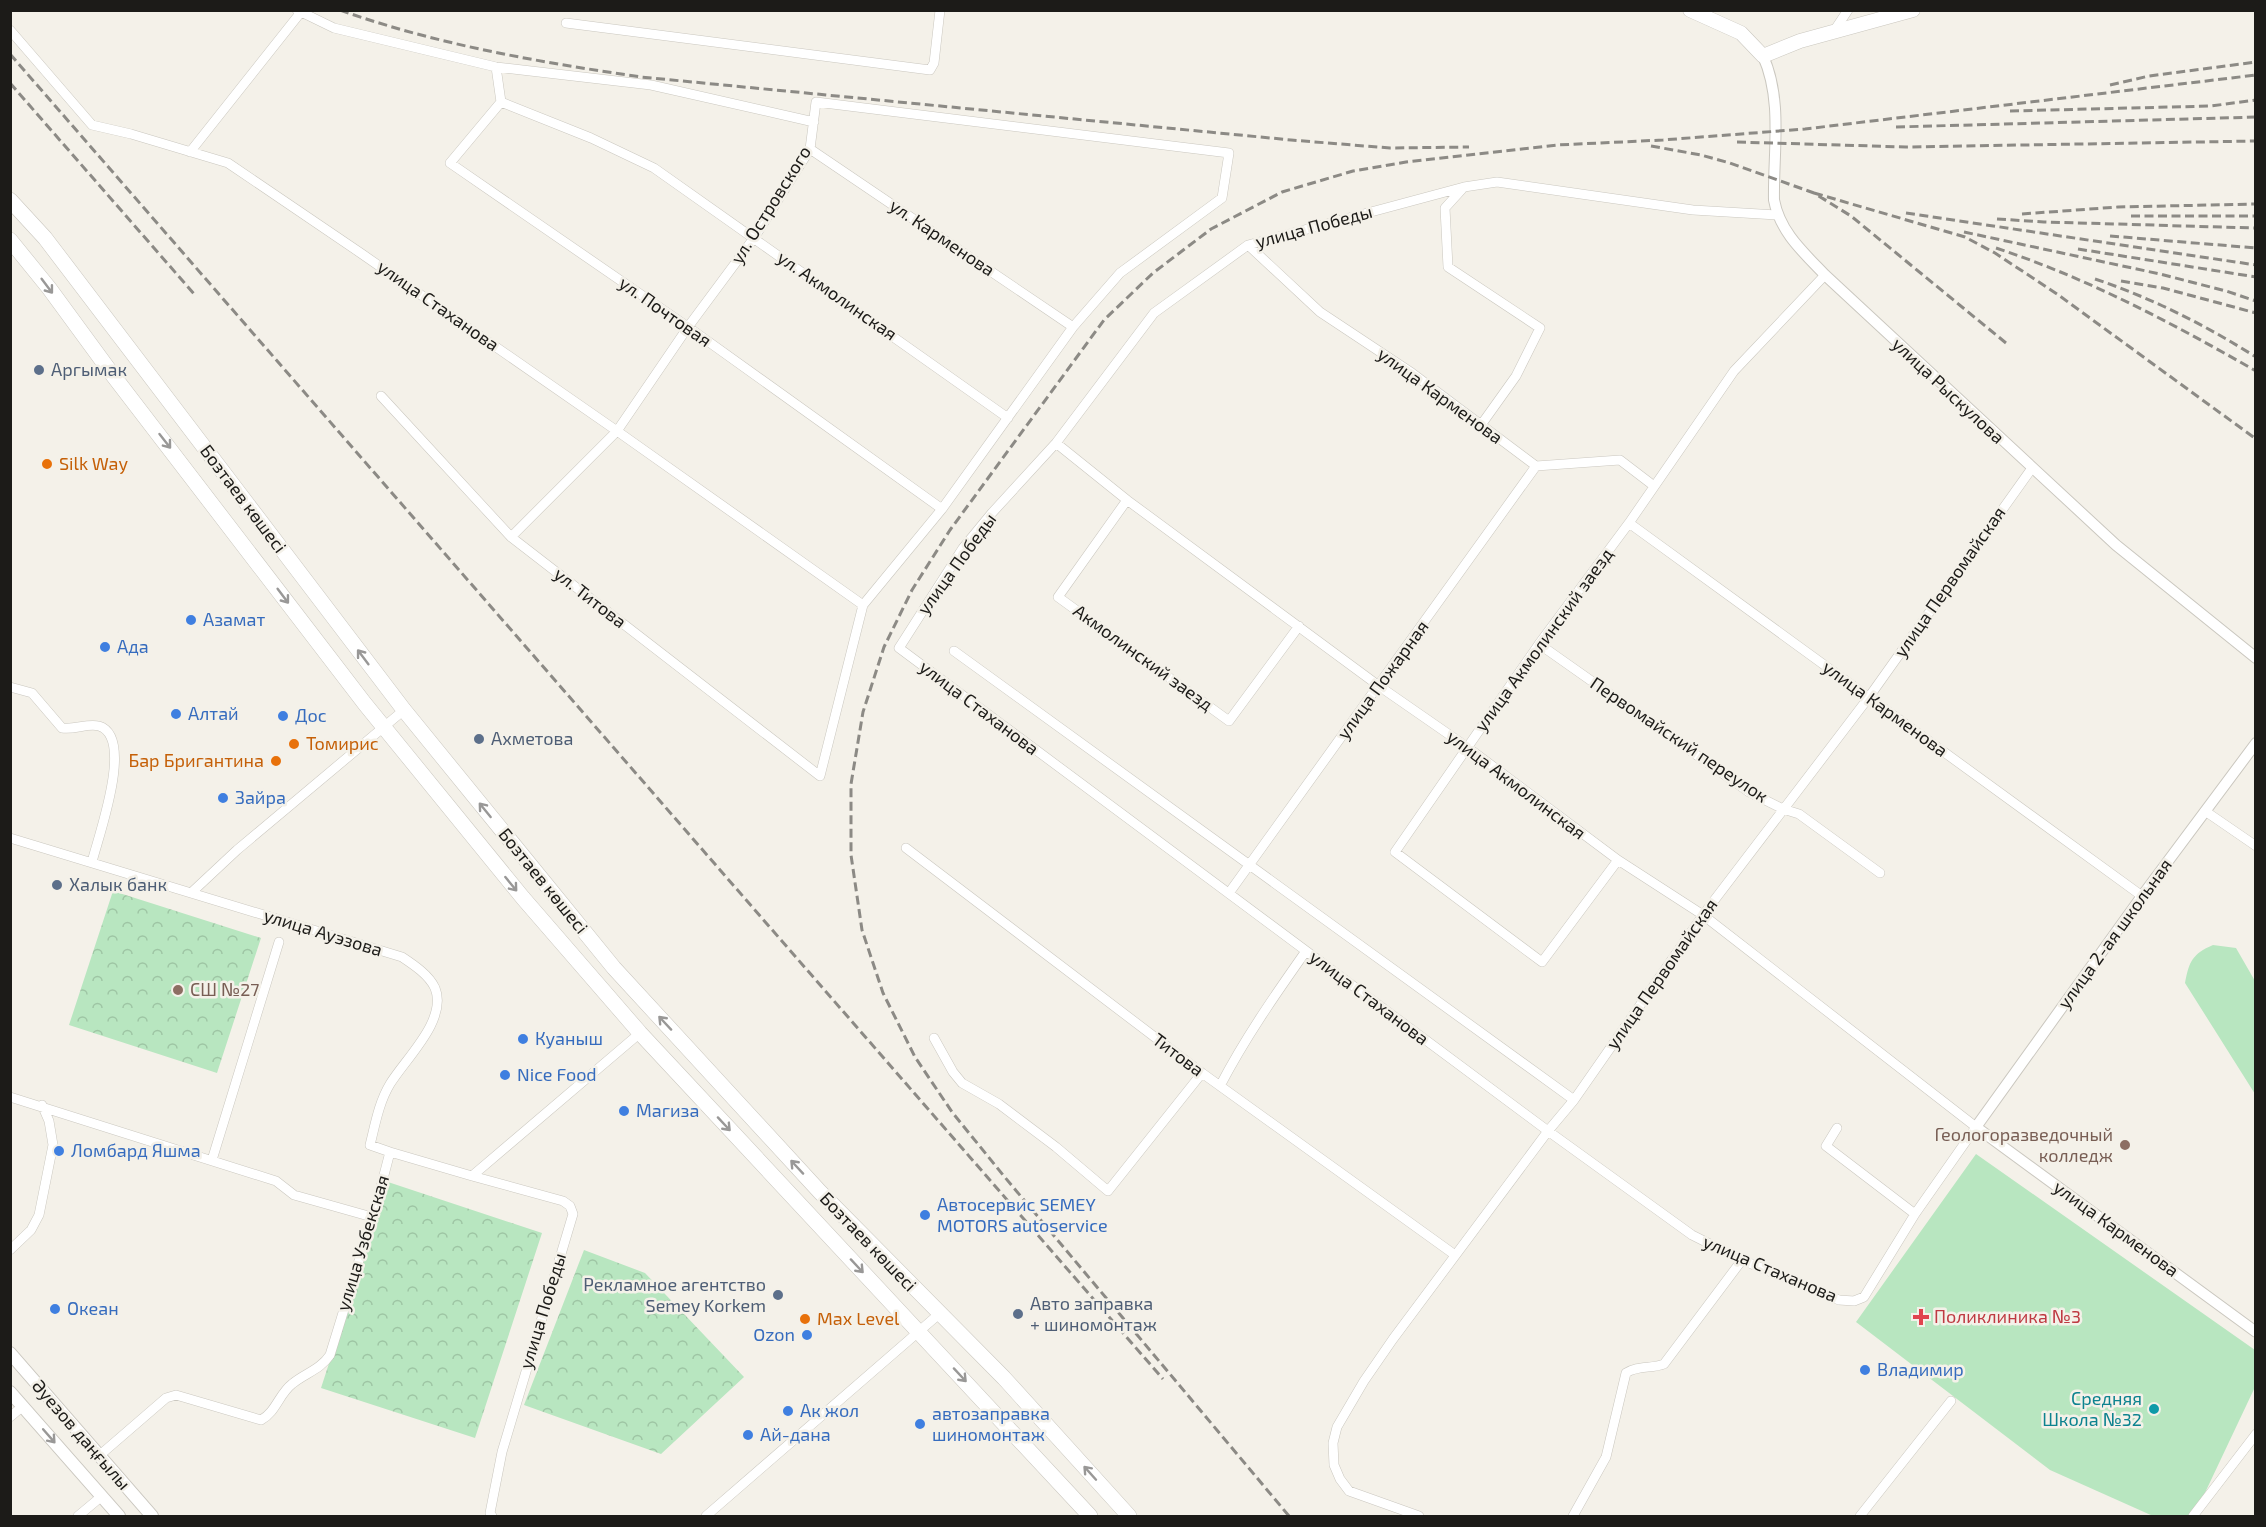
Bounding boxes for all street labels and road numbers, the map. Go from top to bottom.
street label: ул. Островского [725,142,815,267]
street label: ул. Карменова [886,194,999,280]
street label: улица Победы [1253,200,1375,252]
street label: ул. Акмолинская [774,246,902,345]
street label: улица Стаханова [374,255,504,355]
street label: ул. Почтовая [615,271,716,351]
street label: улица Рыскулова [1888,333,2009,448]
street label: улица Карменова [1374,342,1507,448]
street label: Бозтаев көшесі [196,440,292,557]
street label: улица Первомайская [1889,502,2010,661]
street label: улица Победы [912,508,1000,618]
street label: улица Акмолинский заезд [1469,543,1617,735]
street label: ул. Титова [550,562,631,632]
street label: Акмолинский заезд [1069,599,1218,715]
street label: улица Пожарная [1332,616,1433,743]
street label: улица Стаханова [916,655,1044,759]
street label: улица Карменова [1819,655,1952,761]
street label: Первомайский переулок [1587,672,1773,807]
street label: улица Акмолинская [1443,725,1590,844]
street label: Бозтаев көшесі [494,823,593,938]
street label: улица 2-ая школьная [2052,854,2176,1013]
street label: улица Первомайская [1601,894,1722,1053]
street label: улица Ауэзова [261,904,385,961]
street label: улица Стаханова [1306,945,1434,1049]
street label: Титова [1149,1028,1209,1081]
street label: улица Узбекская [331,1172,393,1313]
street label: улица Карменова [2050,1175,2183,1281]
street label: Бозтаев көшесі [816,1187,922,1296]
street label: улица Стаханова [1700,1230,1841,1306]
street label: улица Победы [514,1250,570,1371]
street label: Әуезов даңғылы [28,1375,136,1494]

